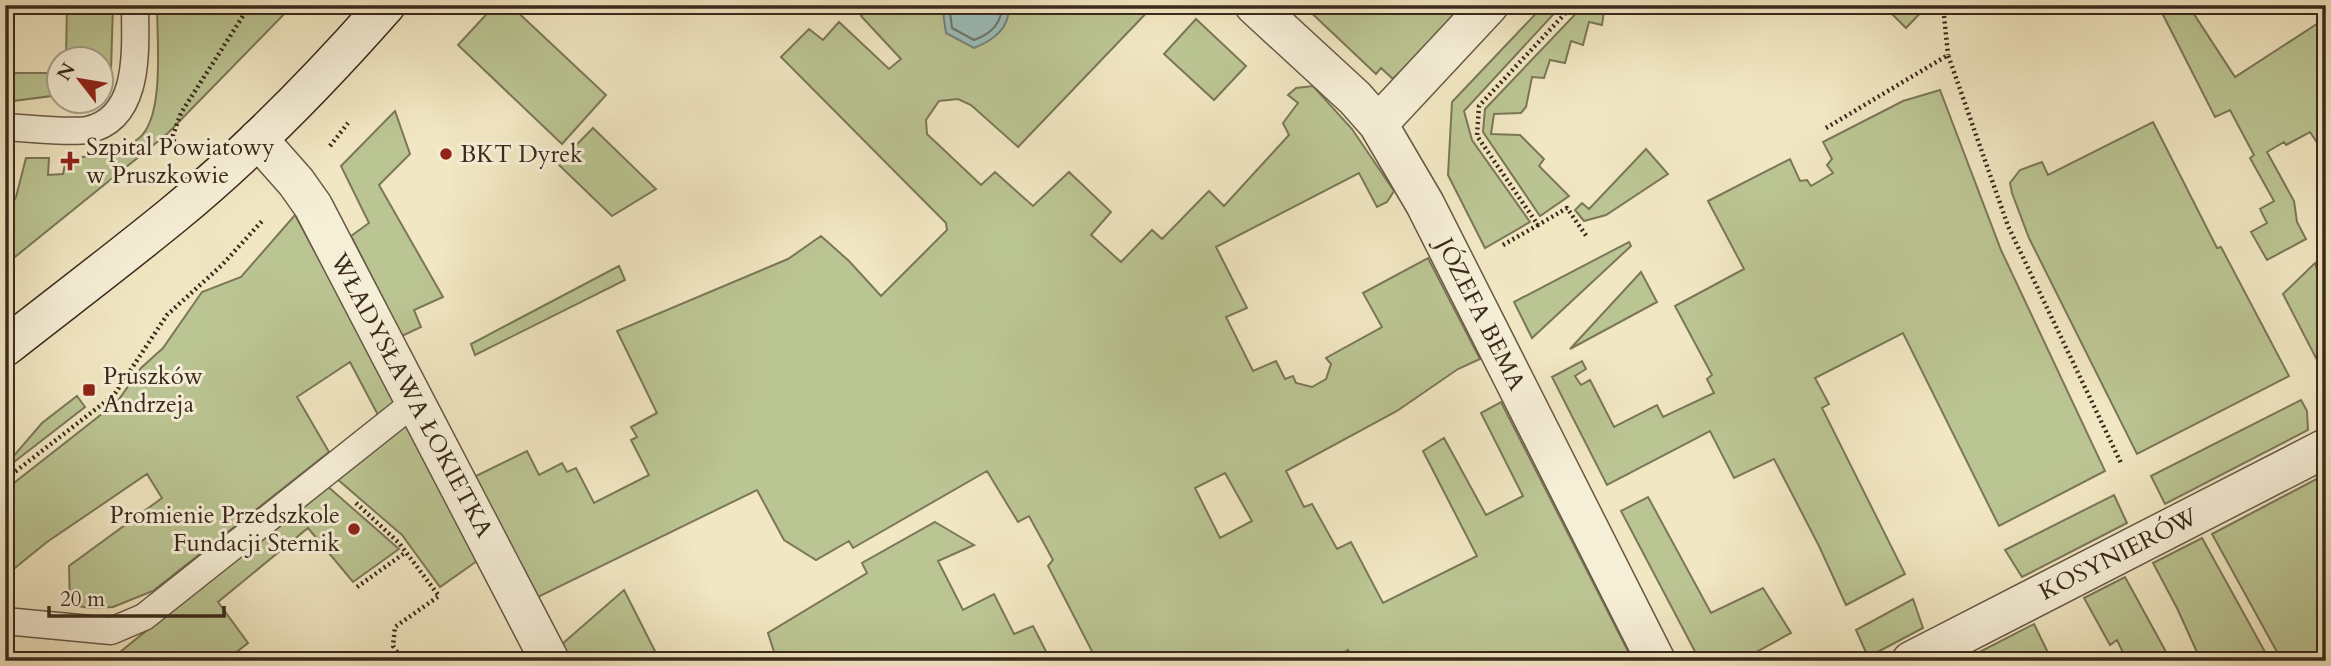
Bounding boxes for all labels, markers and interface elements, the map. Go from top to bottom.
north arrow [46,46,116,116]
text: N [51,58,82,86]
place label: Szpital Powiatowy w Pruszkowie [86,131,275,192]
place label: BKT Dyrek [460,138,583,171]
marker: BKT Dyrek [438,146,454,162]
marker: Szpital Powiatowy w Pruszkowie [60,151,80,171]
street label: JÓZEFA BEMA [1427,230,1534,397]
street label: WŁADYSŁAWA ŁOKIETKA [322,246,501,544]
place label: Pruszków Andrzeja [103,360,203,421]
marker: Pruszków Andrzeja [81,382,97,398]
place label: Promienie Przedszkole Fundacji Sternik [109,499,340,560]
street label: KOSYNIERÓW [2033,500,2204,609]
marker: Promienie Przedszkole Fundacji Sternik [346,521,362,537]
scale bar [49,575,224,619]
text: 20 m [60,585,105,614]

